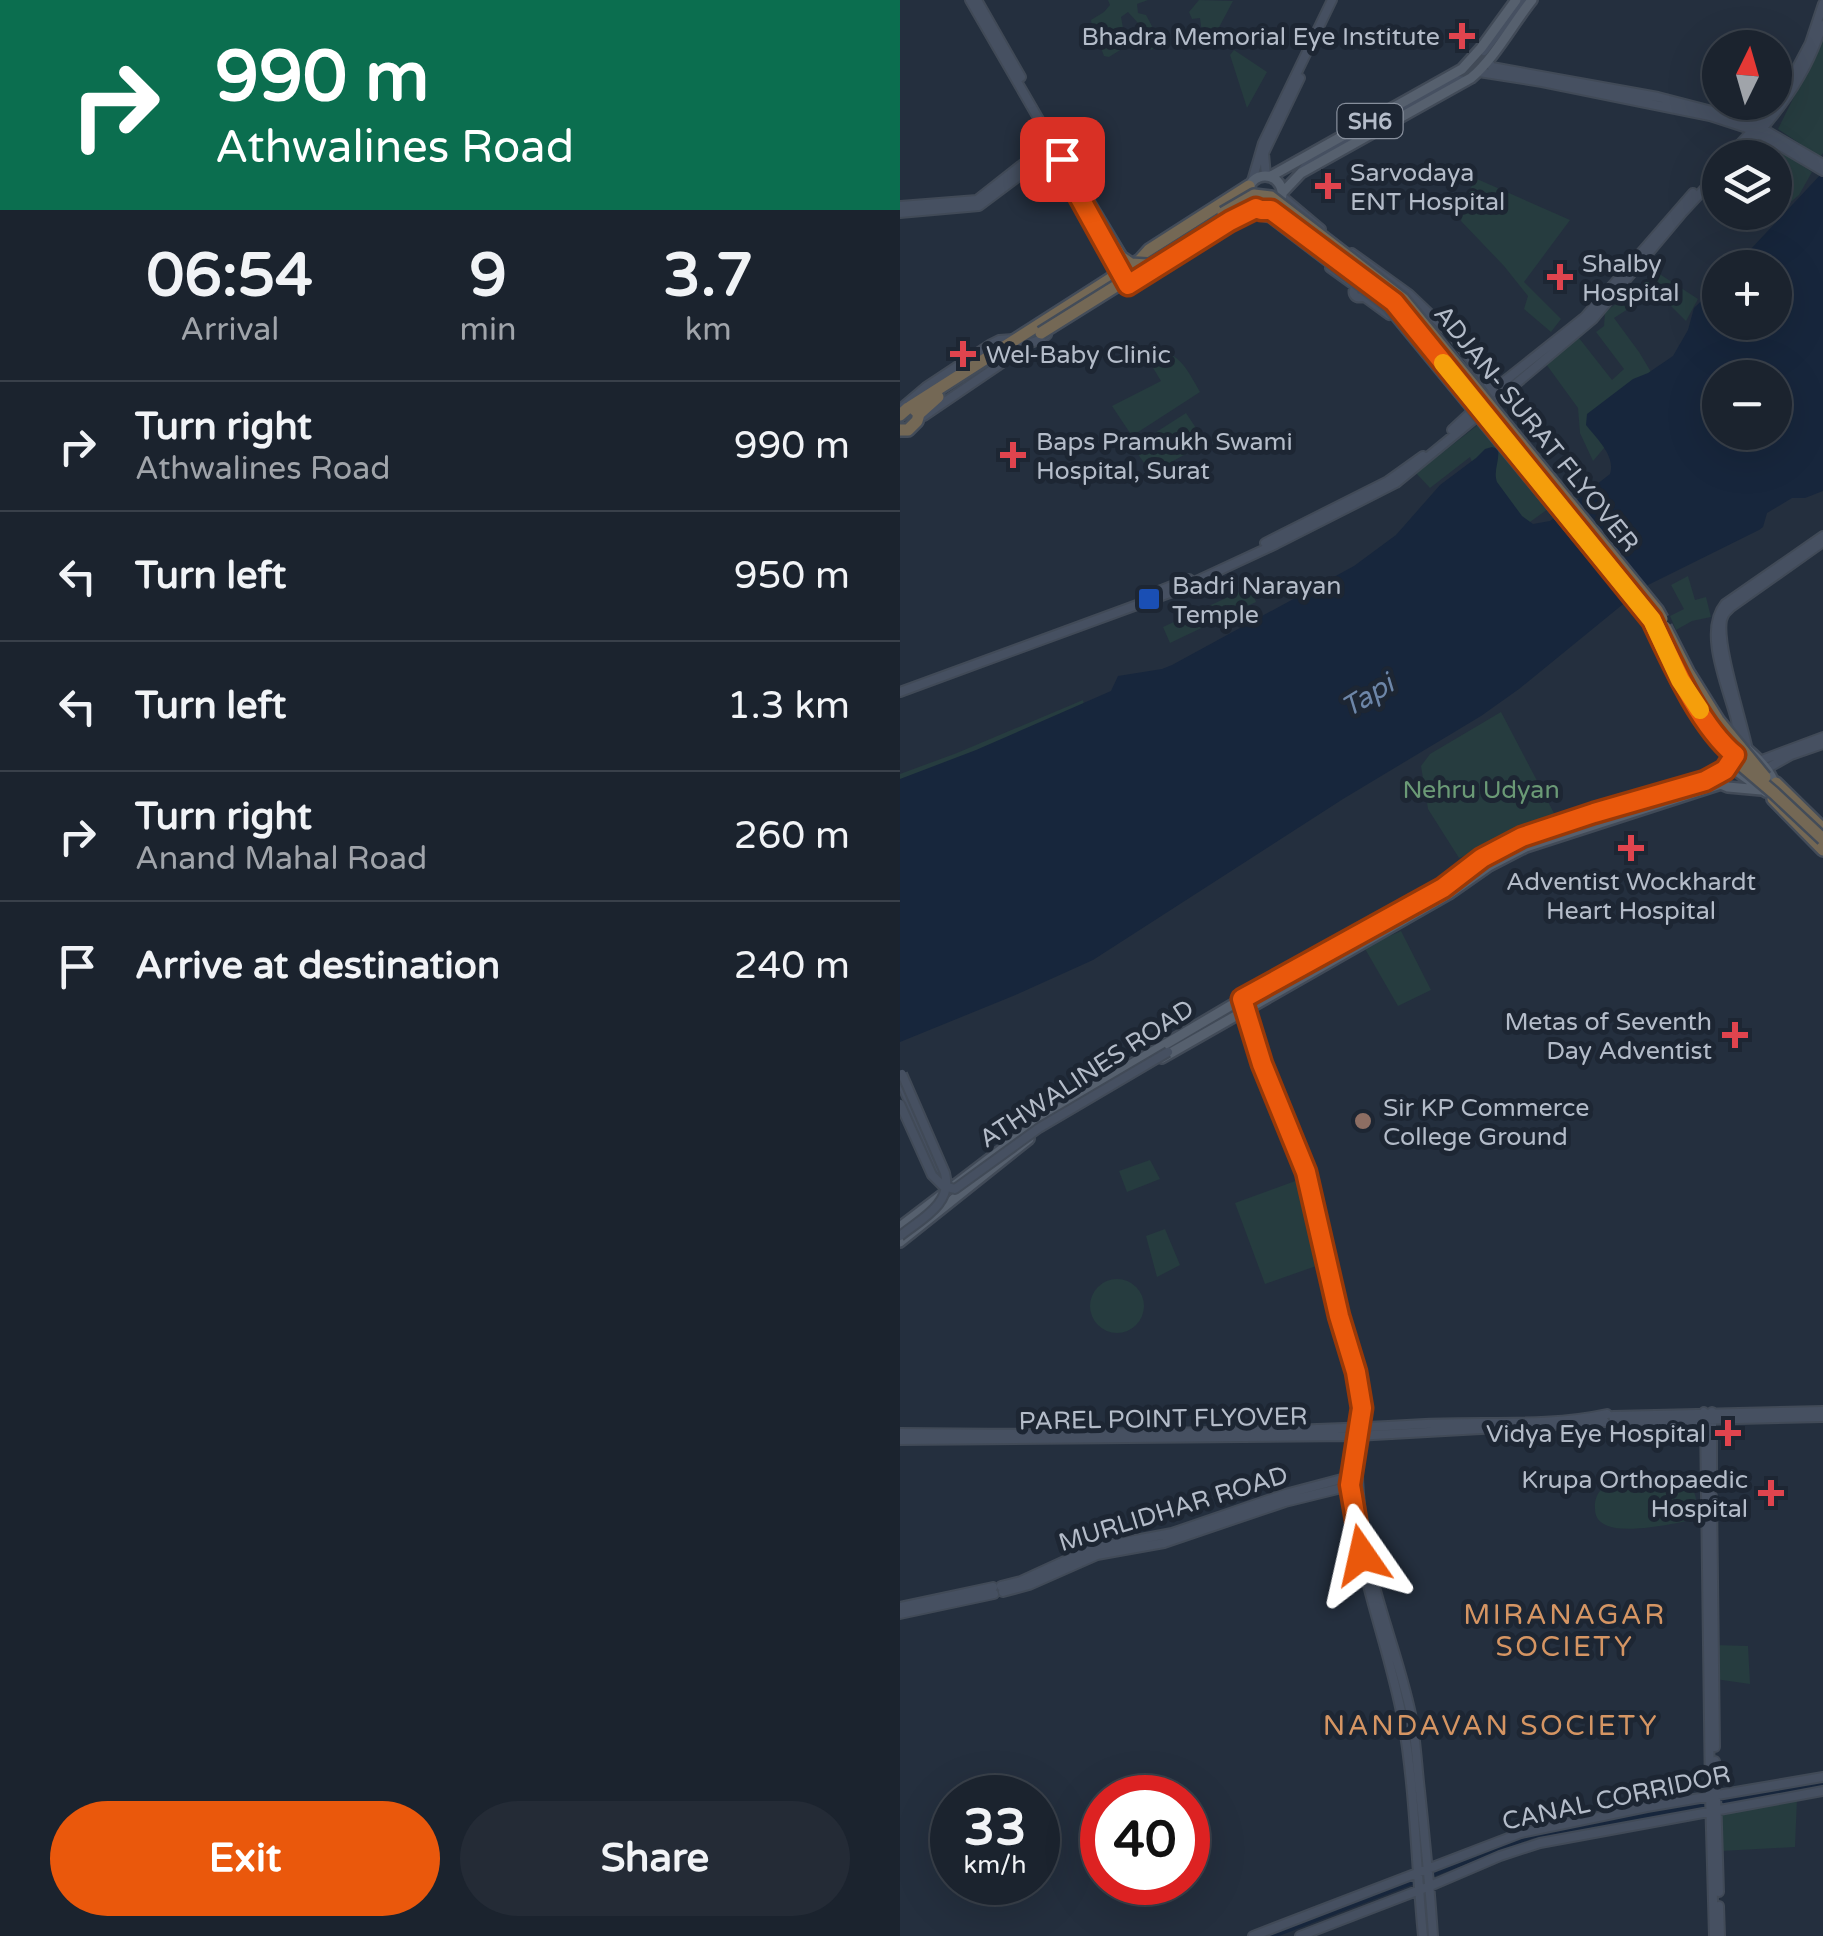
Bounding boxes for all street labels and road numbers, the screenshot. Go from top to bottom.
road number: SH6 [1338,104,1402,138]
street label: ADJAN- SURAT FLYOVER [1427,299,1645,558]
street label: ATHWALINES ROAD [974,993,1199,1154]
street label: PAREL POINT FLYOVER [1018,1401,1308,1437]
street label: MURLIDHAR ROAD [1055,1460,1292,1558]
street label: CANAL CORRIDOR [1499,1759,1733,1837]

